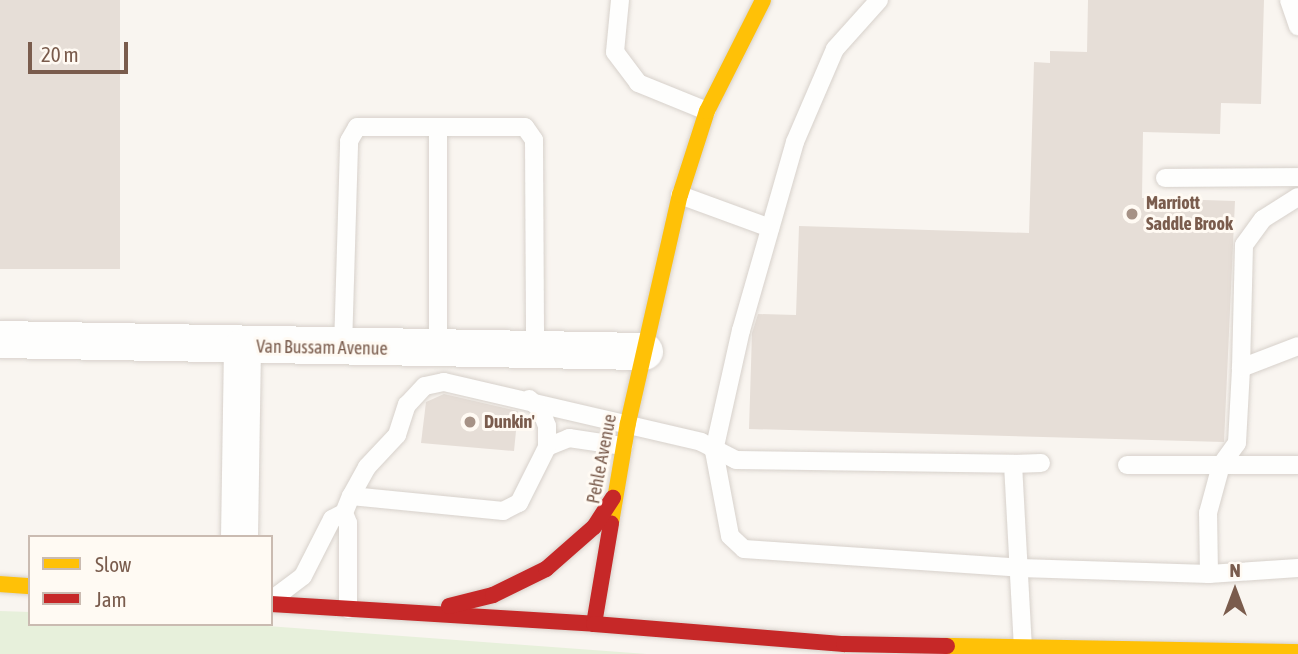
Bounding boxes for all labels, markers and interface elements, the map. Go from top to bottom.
scale bar [32,28,131,72]
text: 20 m [41,42,79,66]
place label: Marriott Saddle Brook [1146,193,1233,235]
marker: Marriott Saddle Brook [1124,206,1140,222]
street label: Van Bussam Avenue [256,336,388,360]
place label: Dunkin' [484,411,535,433]
street label: Pehle Avenue [583,412,621,506]
marker: Dunkin' [462,414,478,430]
legend [28,535,273,626]
text: Slow [95,552,131,576]
north arrow [1200,556,1270,626]
text: N [1229,559,1241,581]
text: Jam [95,587,127,611]

